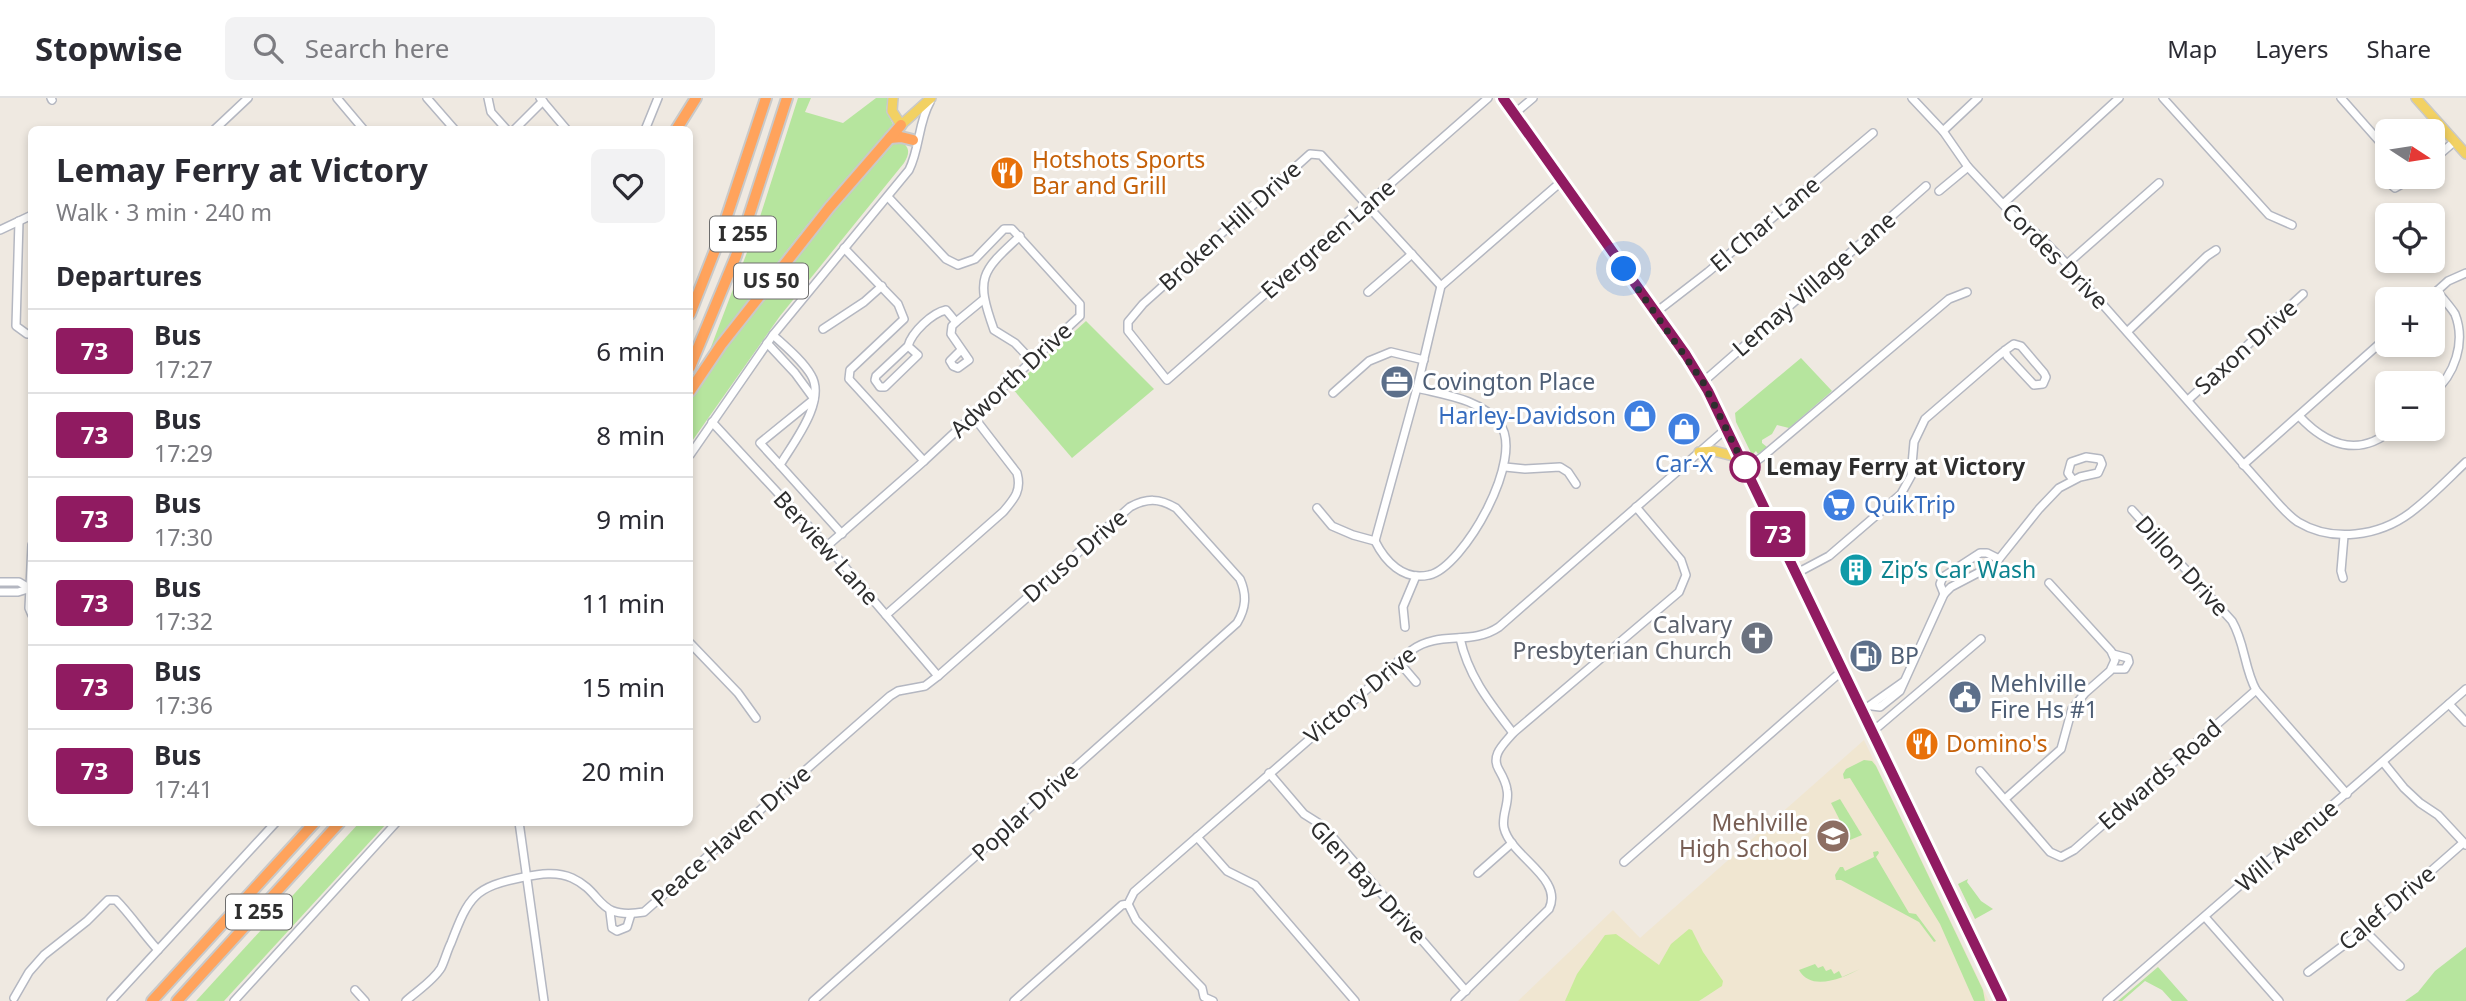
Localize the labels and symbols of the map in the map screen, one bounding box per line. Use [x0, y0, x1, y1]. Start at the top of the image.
north arrow [2375, 119, 2445, 189]
place label: Hotshots Sports Bar and Grill [1032, 143, 1205, 201]
street label: Broken Hill Drive [1151, 153, 1307, 298]
restaurant icon: Hotshots Sports Bar and Grill [988, 154, 1026, 192]
street label: El Char Lane [1703, 168, 1826, 279]
street label: Evergreen Lane [1253, 171, 1401, 305]
street label: Cordes Drive [1995, 195, 2116, 316]
street label: Lemay Village Lane [1725, 203, 1902, 363]
road number: I 255 [710, 216, 776, 252]
your location [1606, 251, 1641, 286]
road number: US 50 [734, 264, 808, 298]
street label: Saxon Drive [2187, 291, 2304, 401]
street label: Adworth Drive [942, 314, 1078, 444]
office icon: Covington Place [1378, 363, 1416, 401]
place label: Covington Place [1422, 365, 1595, 397]
shop icon: Harley-Davidson [1621, 397, 1659, 435]
place label: Harley-Davidson [1438, 399, 1616, 431]
shop icon: Car-X [1665, 410, 1703, 448]
place label: Car-X [1655, 447, 1713, 479]
place label: Lemay Ferry at Victory [1766, 450, 2026, 482]
marker: Lemay Ferry at Victory [1730, 452, 1760, 482]
street label: Berview Lane [767, 483, 887, 611]
supermarket icon: QuikTrip [1820, 486, 1858, 524]
place label: QuikTrip [1864, 488, 1956, 520]
street label: Druso Drive [1015, 501, 1133, 609]
street label: Dillon Drive [2129, 508, 2237, 623]
line badge: 73 [1746, 511, 1810, 557]
building icon: Zip’s Car Wash [1837, 551, 1875, 589]
place label: Zip’s Car Wash [1881, 553, 2036, 585]
place label: Calvary Presbyterian Church [1513, 608, 1732, 666]
church icon: Calvary Presbyterian Church [1738, 619, 1776, 657]
fuel station icon: BP [1847, 637, 1885, 675]
street label: Victory Drive [1297, 638, 1422, 751]
place label: BP [1890, 639, 1919, 671]
place label: Mehlville Fire Hs #1 [1990, 667, 2098, 725]
public building icon: Mehlville Fire Hs #1 [1946, 678, 1984, 716]
street label: Edwards Road [2091, 712, 2228, 837]
restaurant icon: Domino's [1903, 725, 1941, 763]
place label: Domino's [1946, 727, 2048, 759]
street label: Poplar Drive [964, 755, 1085, 868]
street label: Peace Haven Drive [644, 757, 817, 913]
street label: Will Avenue [2228, 792, 2344, 899]
place label: Mehlville High School [1679, 806, 1808, 864]
street label: Glen Bay Drive [1303, 813, 1434, 950]
school or university icon: Mehlville High School [1814, 817, 1852, 855]
street label: Calef Drive [2331, 857, 2442, 957]
road number: I 255 [226, 894, 292, 930]

